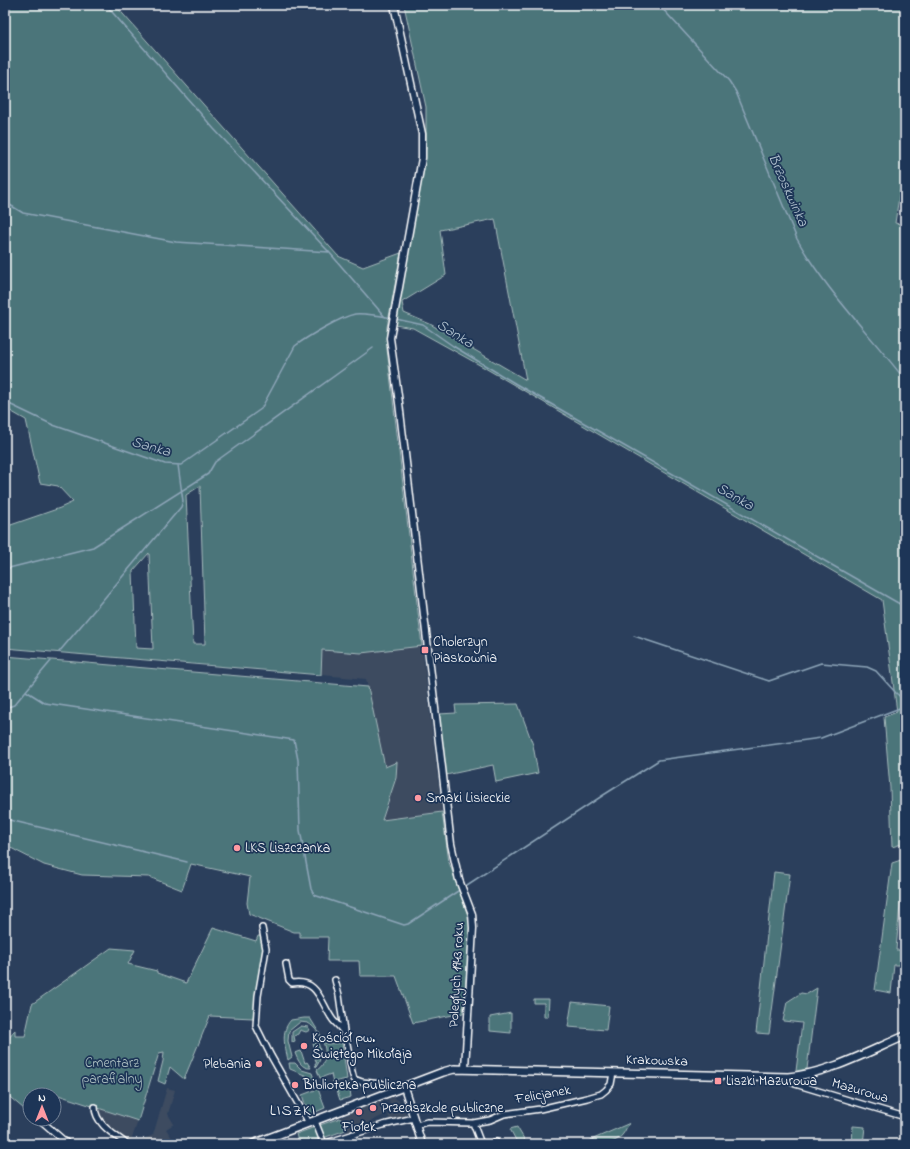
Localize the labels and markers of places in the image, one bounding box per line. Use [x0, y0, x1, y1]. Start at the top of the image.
place label: Cholerzyn Piaskownia [433, 632, 497, 669]
marker: Cholerzyn Piaskownia [420, 645, 430, 655]
place label: Smaki Lisieckie [426, 788, 511, 809]
marker: Smaki Lisieckie [413, 793, 423, 803]
place label: LKS Liszczanka [245, 838, 330, 859]
marker: LKS Liszczanka [232, 843, 242, 853]
place label: Kościół pw. Świętego Mikołaja [312, 1028, 412, 1066]
marker: Kościół pw. Świętego Mikołaja [299, 1041, 309, 1051]
place label: Plebania [203, 1054, 251, 1075]
marker: Plebania [254, 1059, 264, 1069]
place label: Liszki Mazurowa [726, 1071, 817, 1092]
place label: Biblioteka publiczna [302, 1075, 416, 1096]
marker: Liszki Mazurowa [713, 1076, 723, 1086]
marker: Biblioteka publiczna [290, 1080, 300, 1090]
place label: Przedszkole publiczne [381, 1098, 504, 1119]
marker: Przedszkole publiczne [368, 1103, 378, 1113]
marker: Fiołek [354, 1107, 364, 1117]
place label: Fiołek [341, 1117, 377, 1138]

